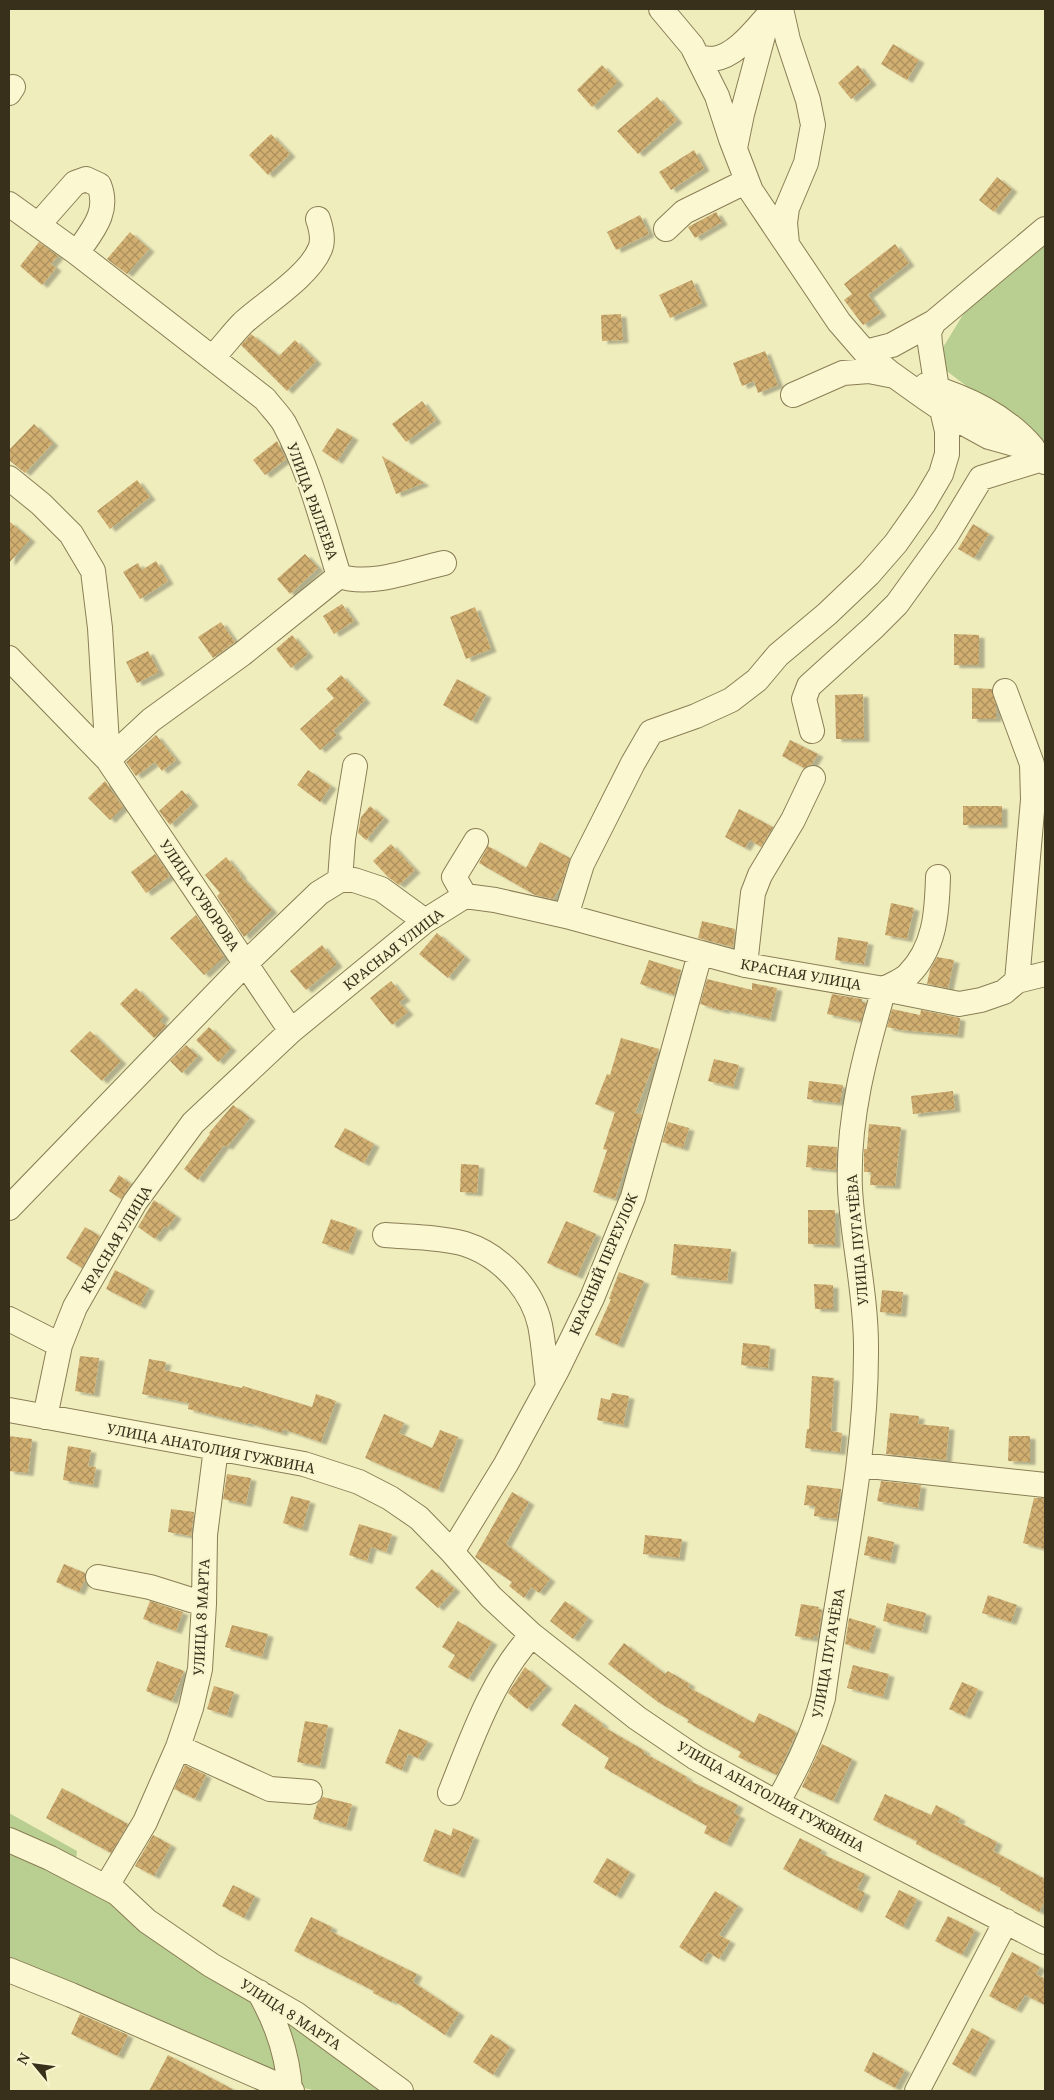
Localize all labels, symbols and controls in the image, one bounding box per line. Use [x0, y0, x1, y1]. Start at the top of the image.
street label: УЛИЦА РЫЛЕЕВА [283, 440, 343, 562]
street label: УЛИЦА СУВОРОВА [156, 836, 244, 954]
street label: КРАСНАЯ УЛИЦА [339, 904, 447, 994]
street label: КРАСНАЯ УЛИЦА [739, 954, 863, 994]
street label: УЛИЦА ПУГАЧЁВА [842, 1174, 872, 1306]
street label: КРАСНАЯ УЛИЦА [76, 1182, 156, 1296]
street label: КРАСНЫЙ ПЕРЕУЛОК [564, 1190, 642, 1338]
street label: УЛИЦА АНАТОЛИЯ ГУЖВИНА [105, 1418, 317, 1478]
street label: УЛИЦА 8 МАРТА [188, 1558, 214, 1676]
street label: УЛИЦА ПУГАЧЁВА [807, 1586, 849, 1719]
street label: УЛИЦА АНАТОЛИЯ ГУЖВИНА [674, 1736, 868, 1856]
street label: УЛИЦА 8 МАРТА [237, 1974, 345, 2054]
north arrow [10, 2040, 60, 2090]
text: N [12, 2049, 34, 2068]

